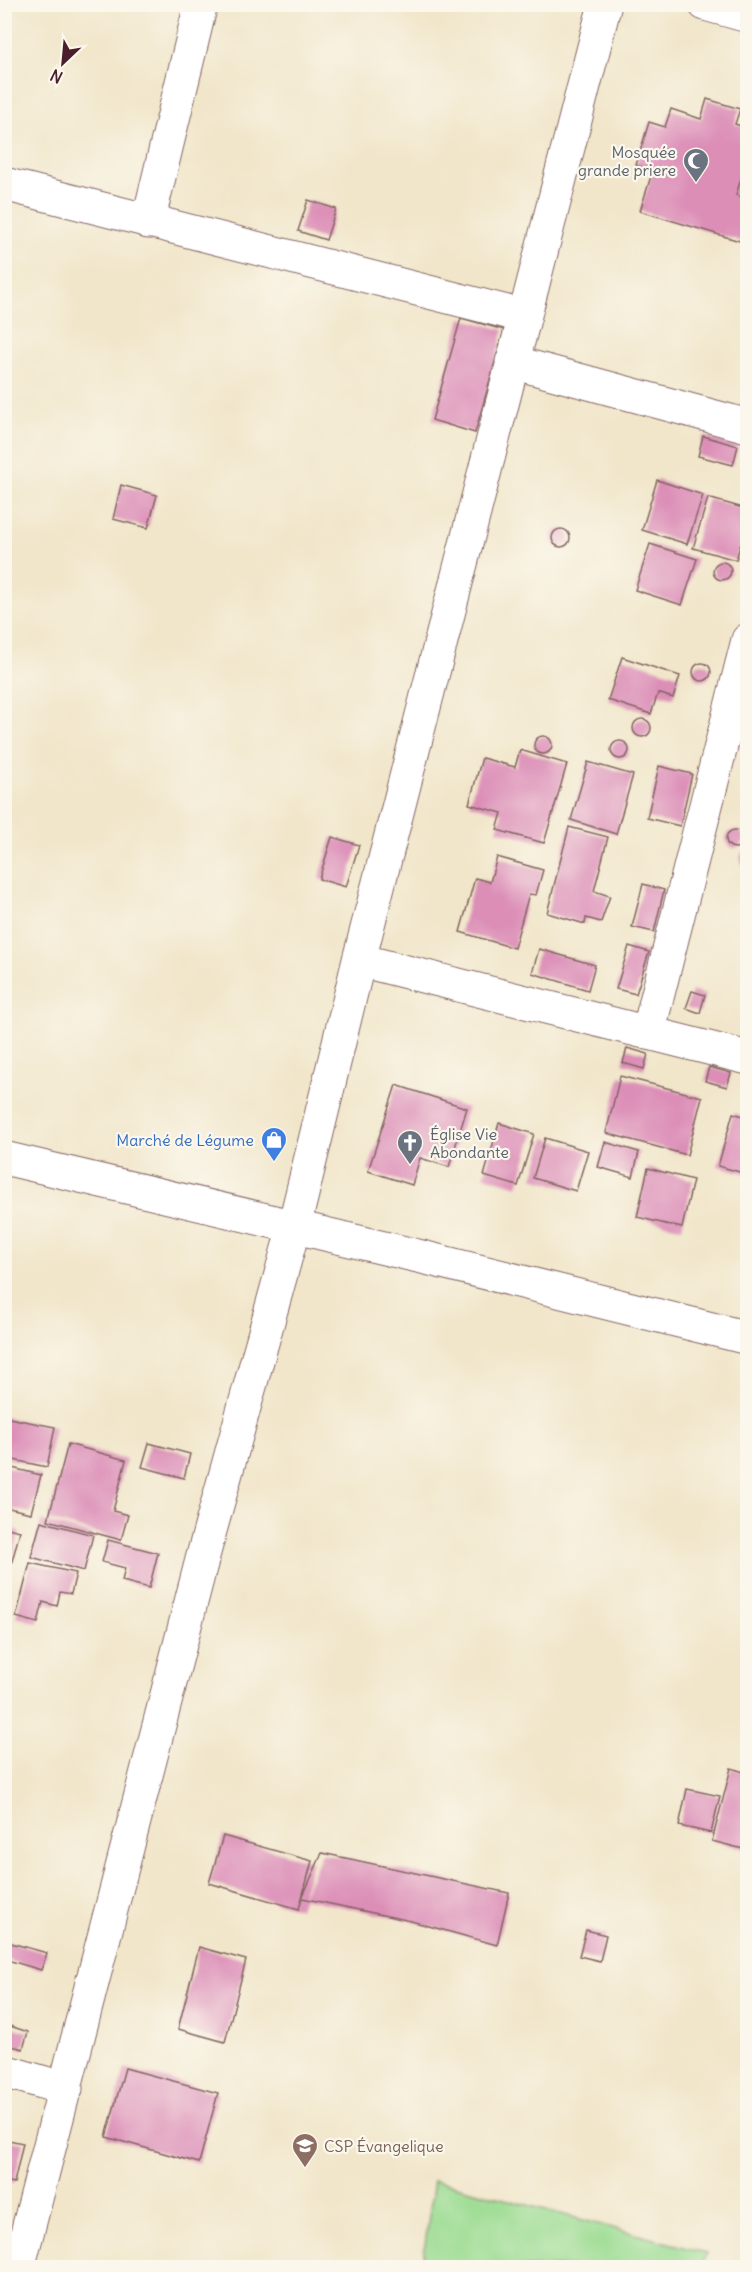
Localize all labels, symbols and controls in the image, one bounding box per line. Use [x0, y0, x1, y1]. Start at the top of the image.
north arrow [33, 33, 93, 93]
text: N [47, 65, 66, 88]
place label: Mosquée grande priere [578, 142, 676, 180]
mosque icon: Mosquée grande priere [681, 146, 711, 184]
place label: Église Vie Abondante [430, 1124, 509, 1162]
shop icon: Marché de Légume [259, 1125, 289, 1163]
church icon: Église Vie Abondante [395, 1128, 425, 1166]
place label: Marché de Légume [116, 1130, 254, 1150]
school or university icon: CSP Évangelique [290, 2131, 320, 2169]
place label: CSP Évangelique [324, 2136, 444, 2156]

